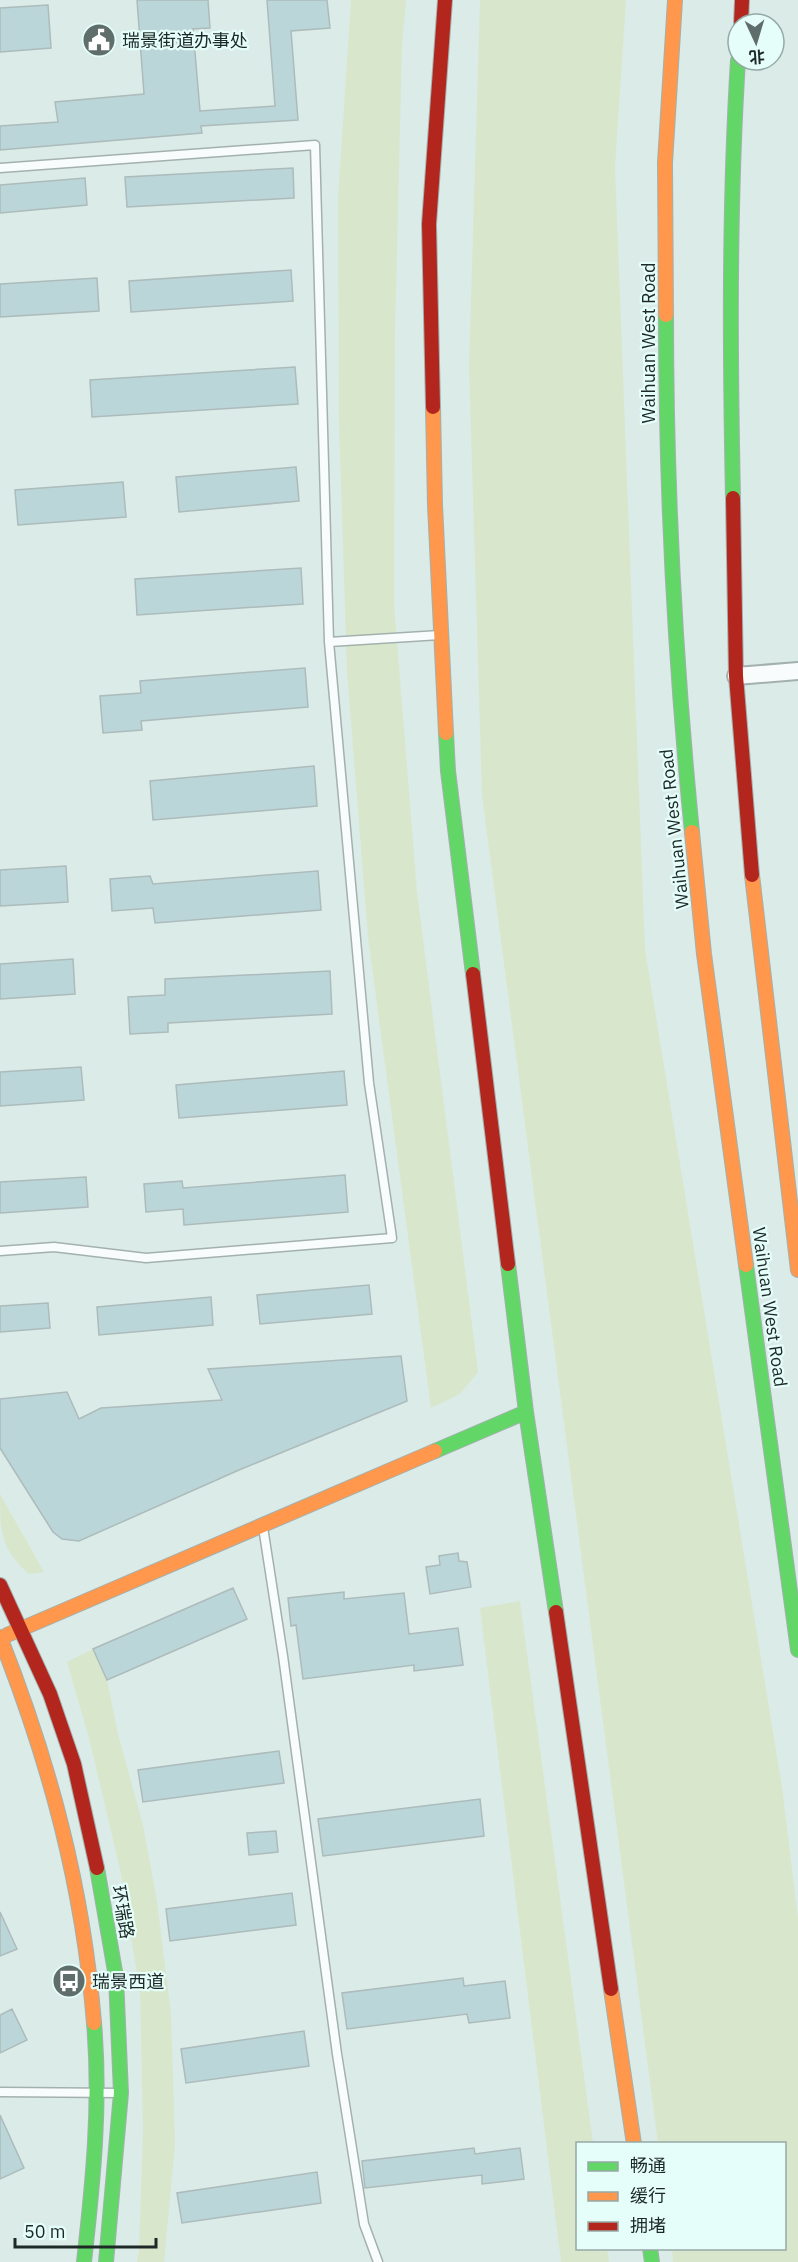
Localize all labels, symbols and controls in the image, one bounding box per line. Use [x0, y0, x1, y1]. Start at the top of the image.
north arrow [726, 12, 786, 72]
public building icon: 瑞景街道办事处 [81, 22, 117, 58]
place label: 瑞景街道办事处 [122, 29, 248, 52]
text: 北 [748, 46, 766, 67]
street label: Waihuan West Road [637, 263, 660, 423]
street label: Waihuan West Road [654, 748, 694, 910]
street label: Waihuan West Road [747, 1226, 793, 1388]
street label: 环瑞路 [107, 1883, 139, 1941]
bus stop icon: 瑞景西道 [51, 1963, 87, 1999]
place label: 瑞景西道 [92, 1970, 164, 1993]
legend [576, 2142, 786, 2250]
text: 畅通 [630, 2154, 666, 2177]
text: 缓行 [630, 2184, 666, 2207]
scale bar [15, 2211, 156, 2249]
text: 拥堵 [630, 2214, 666, 2237]
text: 50 m [24, 2220, 66, 2243]

